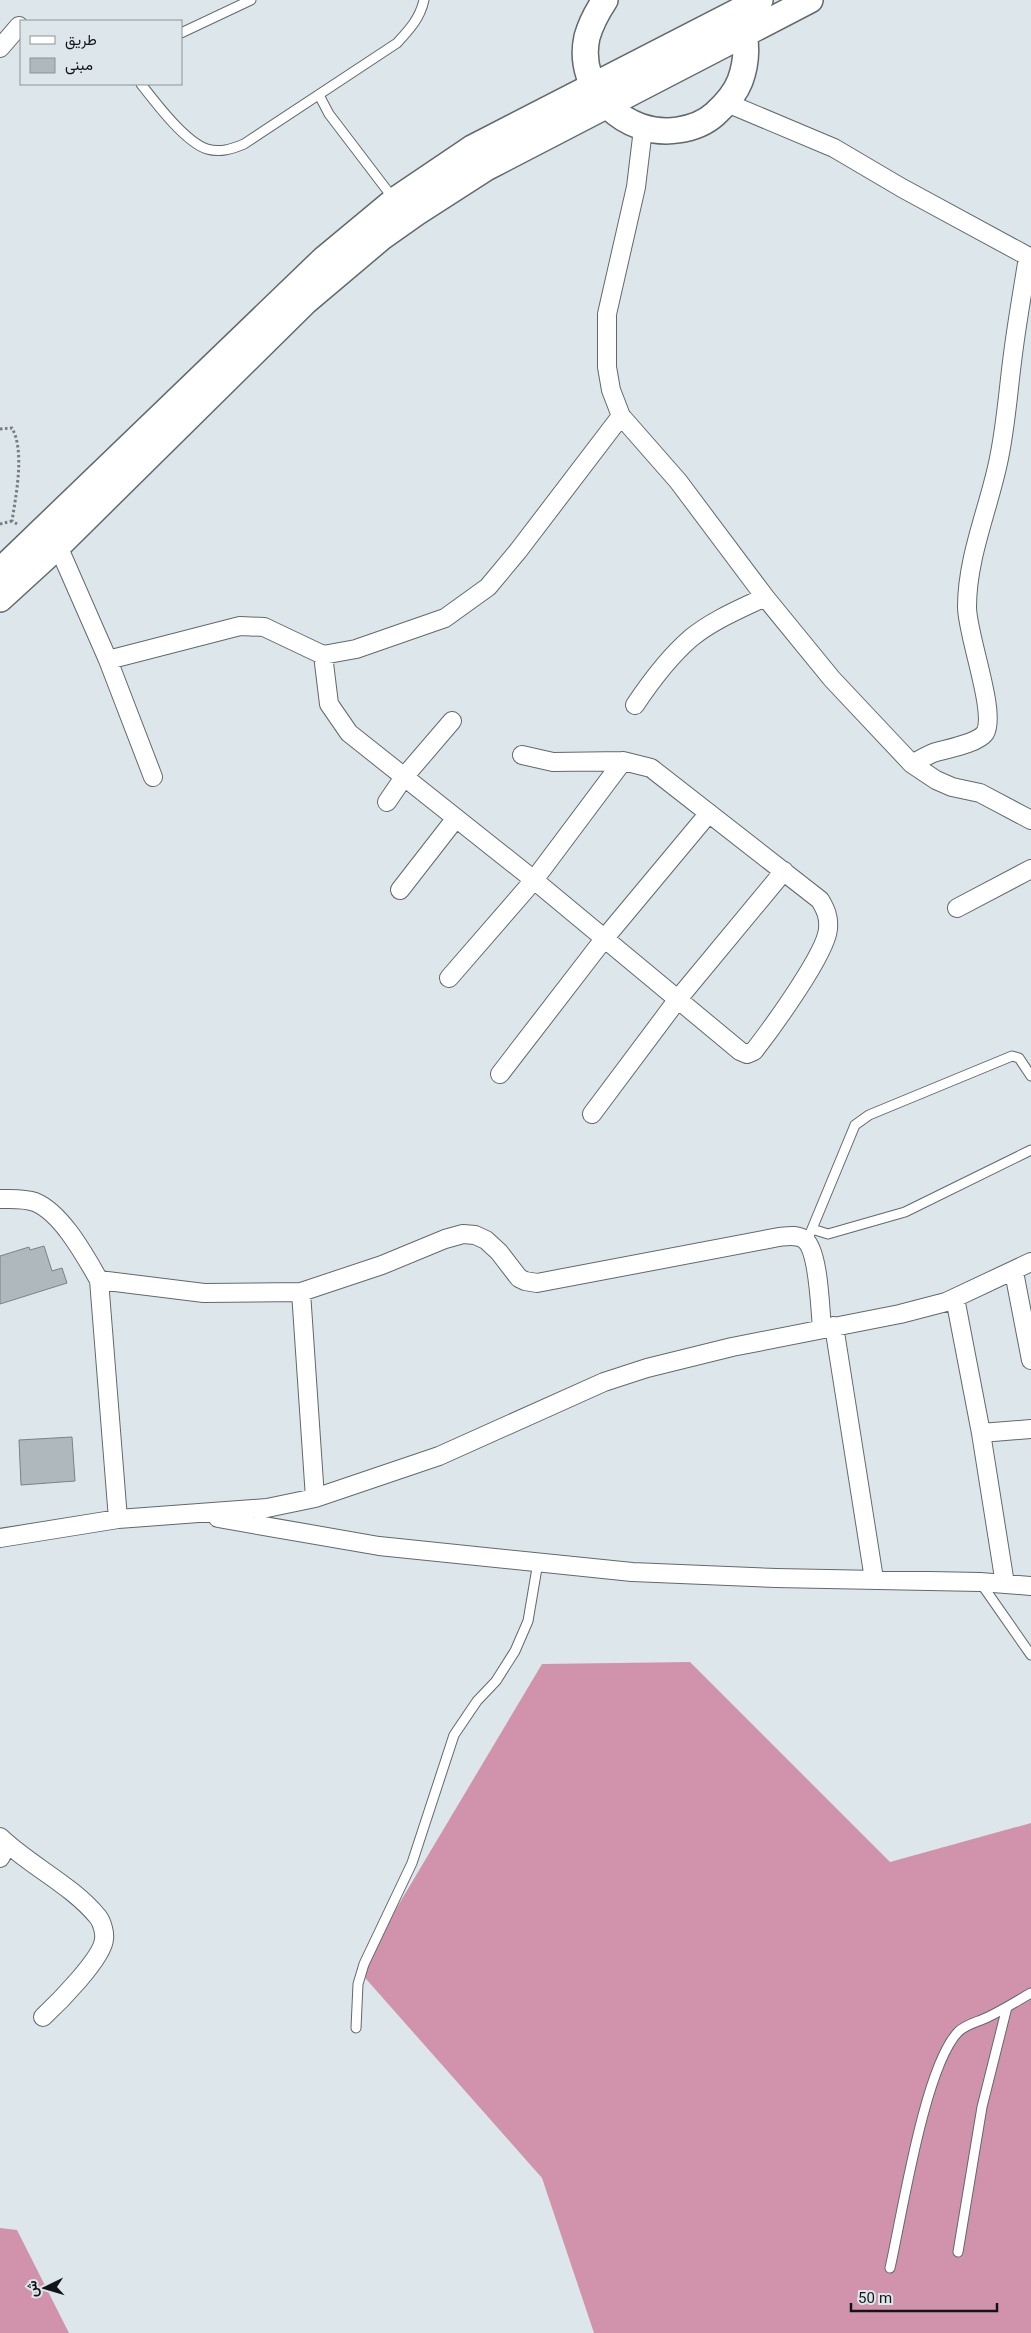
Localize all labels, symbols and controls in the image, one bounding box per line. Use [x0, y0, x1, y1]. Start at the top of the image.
legend [20, 20, 182, 85]
text: طريق [65, 30, 97, 53]
text: مبنى [65, 55, 93, 78]
north arrow [20, 2263, 70, 2313]
text: ش [22, 2279, 46, 2298]
scale bar [851, 2280, 997, 2312]
text: 50 m [858, 2288, 892, 2311]

